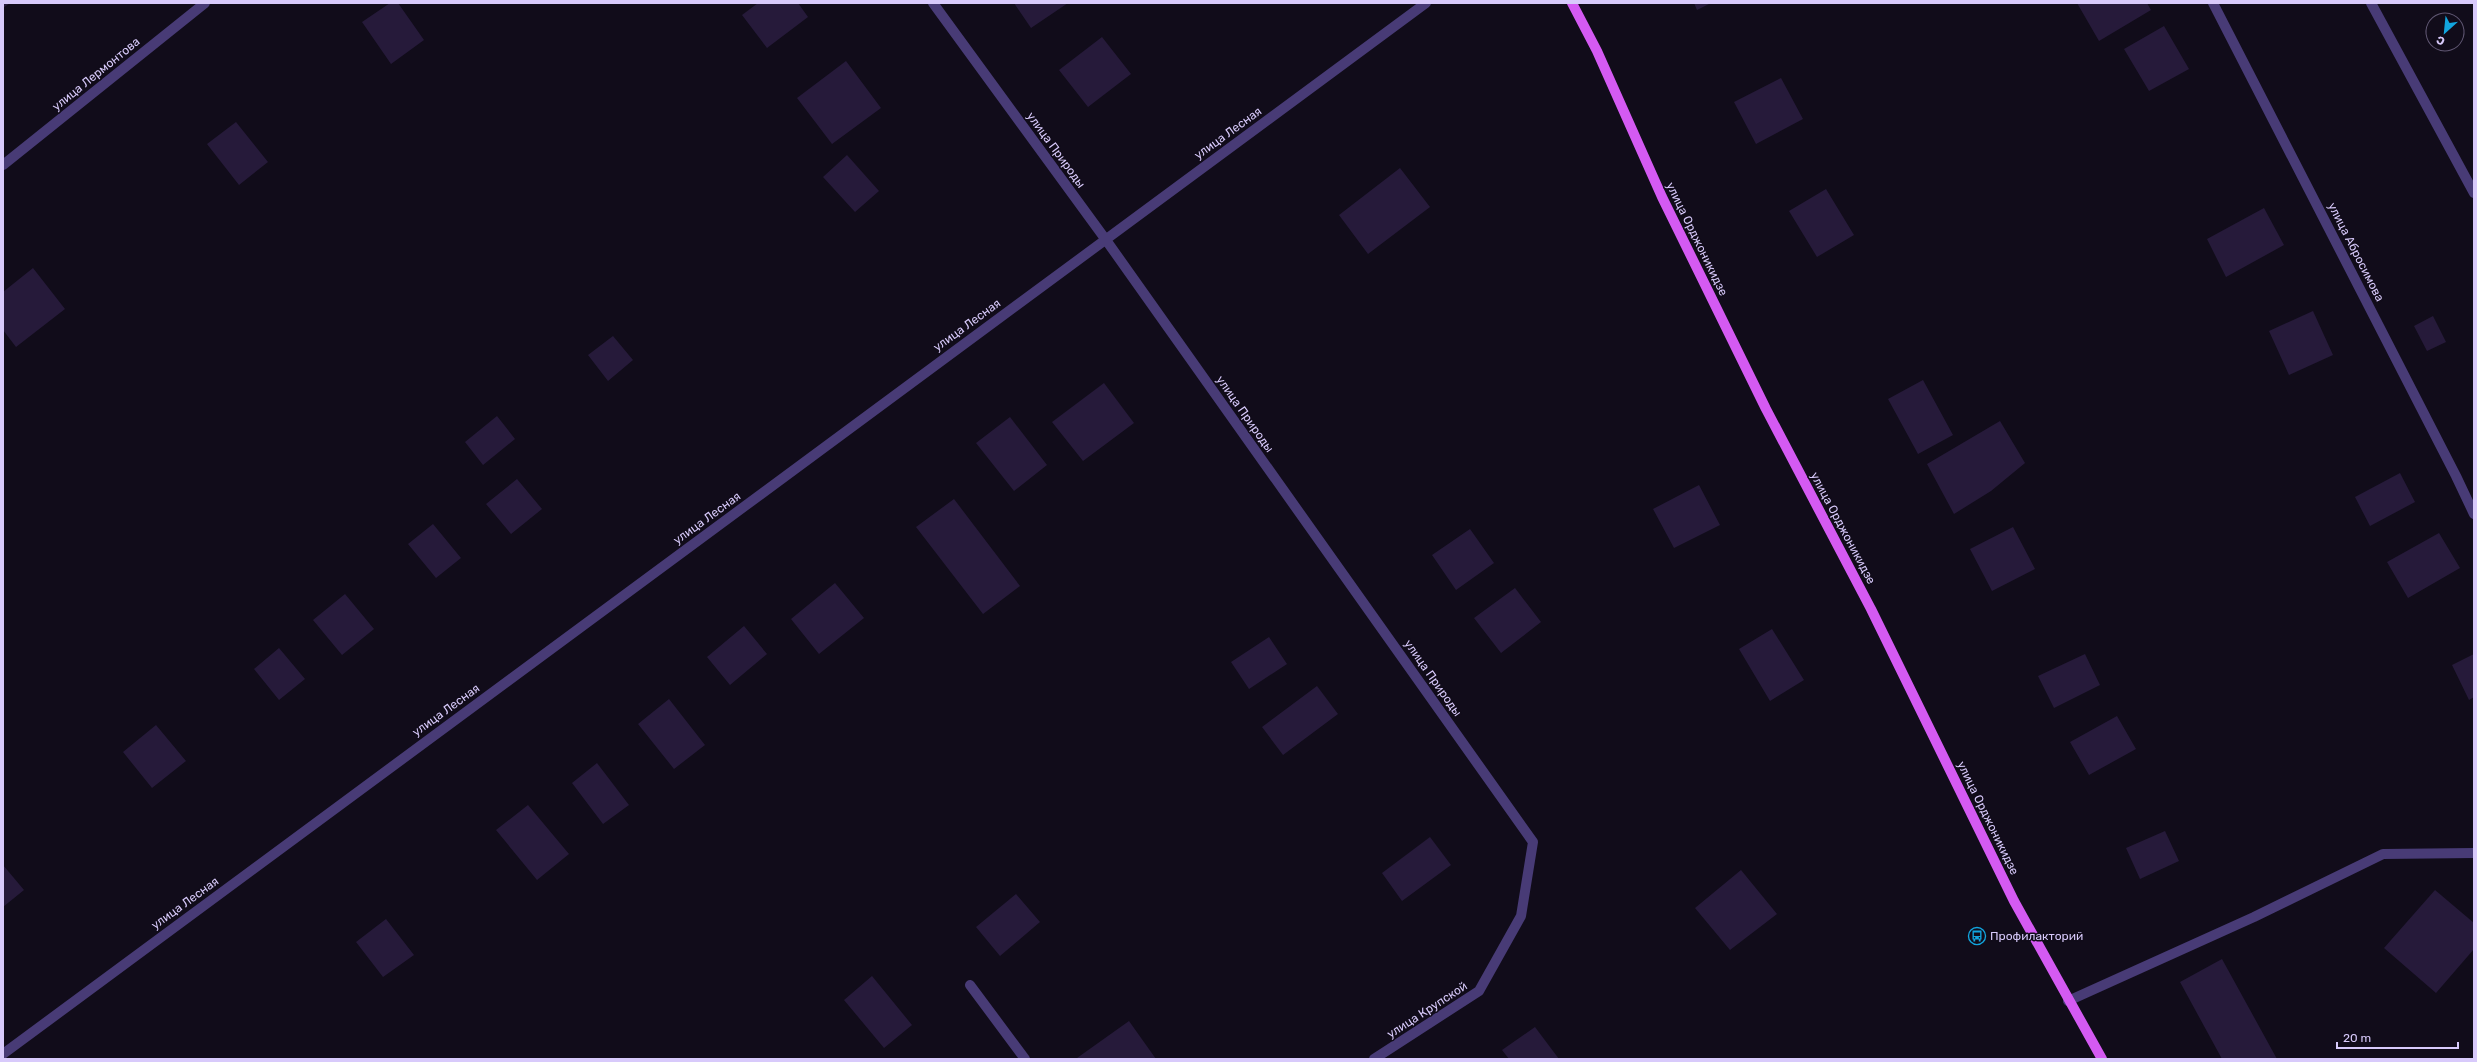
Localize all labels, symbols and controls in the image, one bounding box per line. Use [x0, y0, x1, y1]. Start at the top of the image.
north arrow [2425, 12, 2465, 52]
text: С [2434, 33, 2447, 48]
street label: улица Лермонтова [49, 34, 143, 114]
street label: улица Лесная [1192, 104, 1264, 162]
street label: улица Природы [1024, 109, 1088, 191]
street label: улица Орджоникидзе [1663, 180, 1731, 298]
street label: улица Абросимова [2325, 200, 2387, 304]
street label: улица Лесная [931, 296, 1003, 354]
street label: улица Природы [1213, 373, 1277, 455]
street label: улица Орджоникидзе [1808, 470, 1879, 587]
street label: улица Лесная [671, 489, 743, 547]
street label: улица Природы [1401, 637, 1465, 719]
street label: улица Лесная [410, 681, 482, 739]
street label: улица Орджоникидзе [1954, 759, 2022, 877]
street label: улица Лесная [149, 874, 221, 932]
bus stop icon: Профилакторий [1967, 926, 1987, 946]
place label: Профилакторий [1990, 929, 2083, 943]
street label: улица Крупской [1384, 979, 1470, 1041]
scale bar [2337, 1024, 2458, 1050]
text: 20 m [2343, 1031, 2371, 1045]

